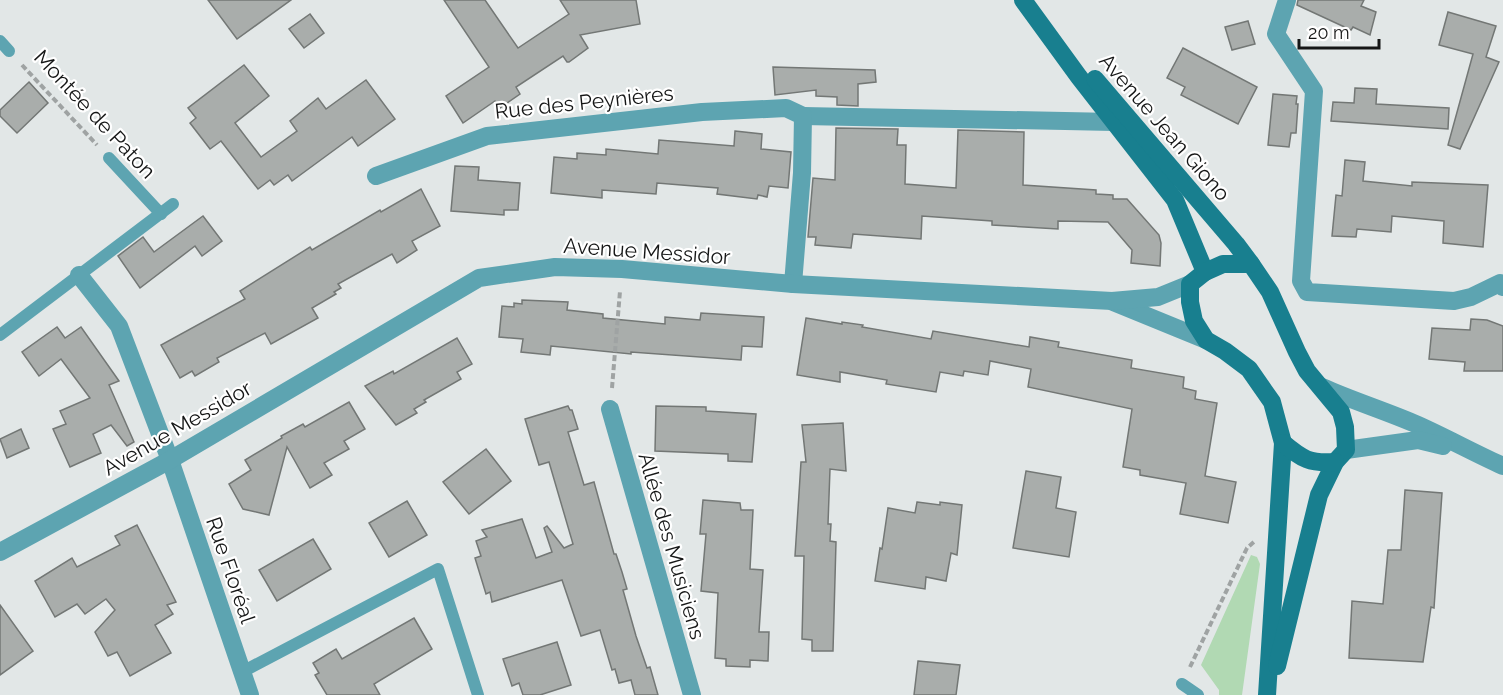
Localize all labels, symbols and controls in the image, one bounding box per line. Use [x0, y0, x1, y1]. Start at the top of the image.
scale bar [1299, 12, 1378, 50]
text: 20 m [1308, 22, 1350, 43]
street label: Montée de Paton [29, 45, 161, 183]
street label: Avenue Jean Giono [1094, 48, 1236, 206]
street label: Rue des Peynières [493, 80, 675, 124]
street label: Avenue Messidor [563, 233, 732, 269]
street label: Avenue Messidor [98, 375, 256, 481]
street label: Allée des Musiciens [633, 450, 711, 642]
street label: Rue Floréal [201, 514, 261, 627]

